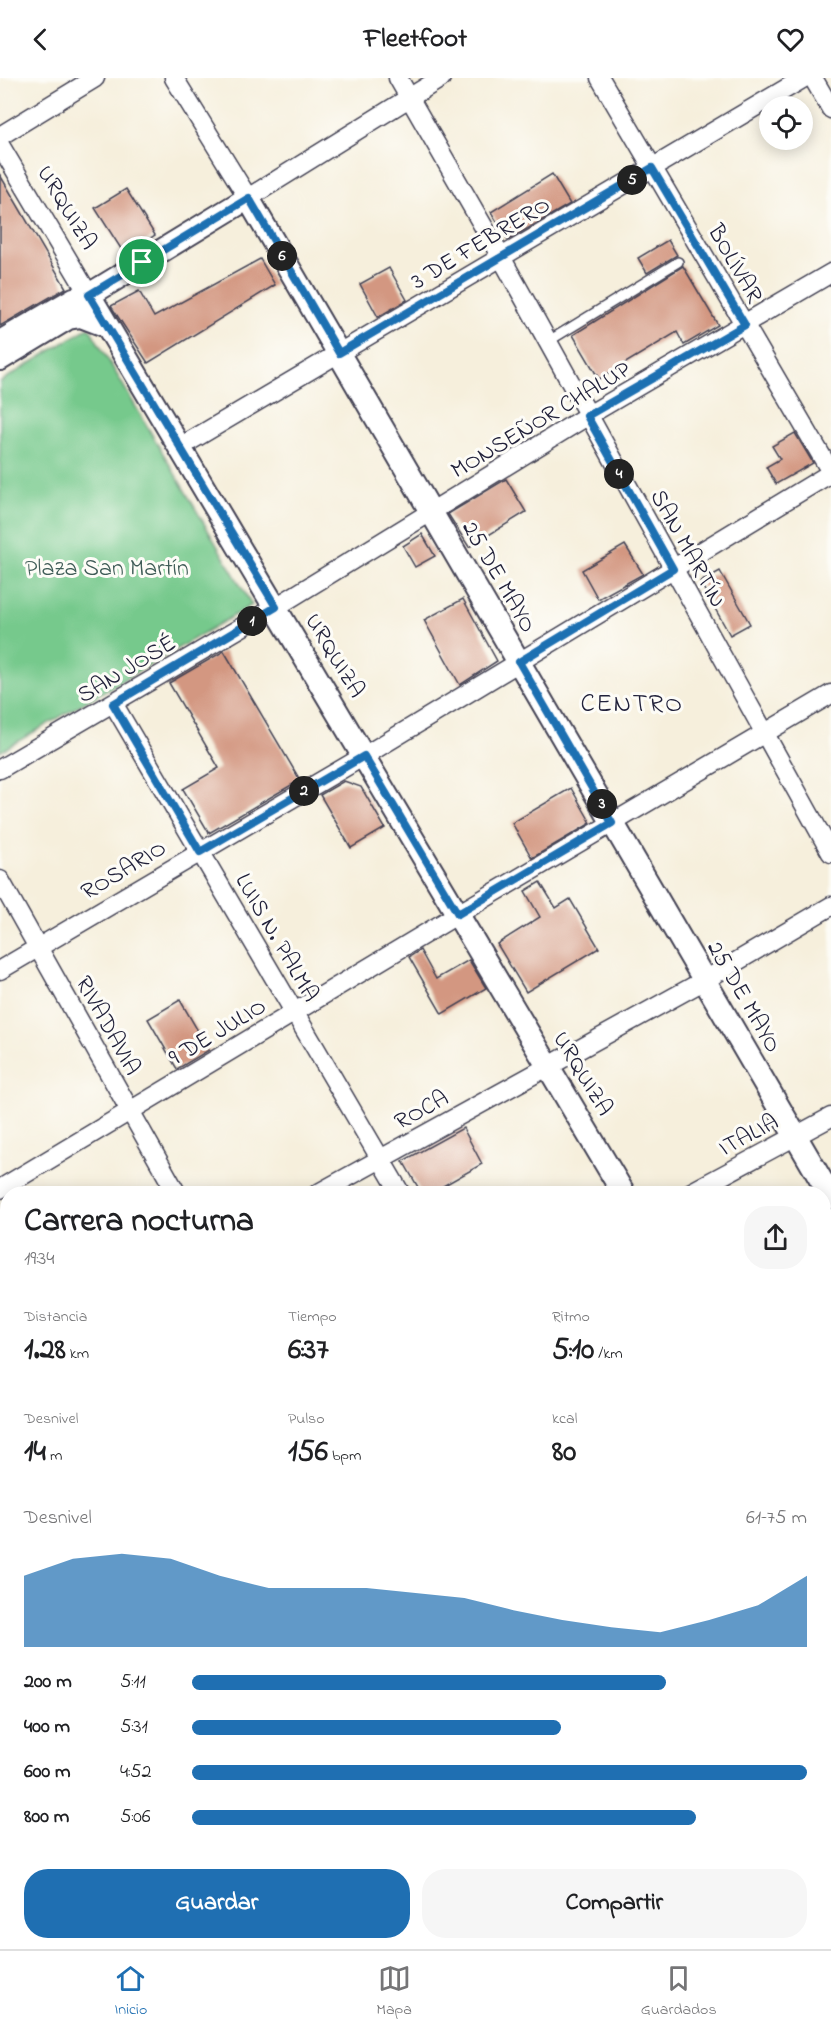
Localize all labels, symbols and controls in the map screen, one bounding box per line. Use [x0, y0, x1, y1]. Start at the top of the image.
text: Fleetfoot [364, 20, 467, 59]
icon: back [24, 23, 57, 56]
icon: heart [774, 23, 807, 56]
map controls [759, 96, 813, 150]
button: locate [759, 96, 813, 150]
street label: URQUIZA [27, 159, 105, 257]
pin: 5 [617, 165, 647, 195]
text: 5 [627, 168, 637, 192]
street label: 3 DE FEBRERO [405, 189, 558, 300]
street label: BOLÍVAR [697, 217, 771, 311]
pin [116, 236, 167, 287]
pin: 6 [267, 241, 297, 271]
text: 6 [278, 244, 286, 268]
icon: arrive [125, 245, 158, 278]
street label: MONSEÑOR CHALUP [445, 353, 638, 489]
pin: 4 [604, 459, 634, 489]
text: 4 [616, 462, 622, 486]
street label: SAN MARTÍN [640, 484, 734, 615]
street label: 25 DE MAYO [452, 515, 544, 640]
park label: Plaza San Martín [25, 552, 189, 587]
pin: 1 [237, 606, 267, 636]
street label: URQUIZA [295, 607, 373, 705]
text: 1 [249, 609, 255, 633]
street label: SAN JOSÉ [71, 627, 183, 713]
district label: CENTRO [580, 686, 684, 724]
pin: 2 [289, 776, 319, 806]
text: 2 [300, 779, 308, 803]
pin: 3 [587, 789, 617, 819]
text: 3 [599, 792, 605, 816]
street label: ROSARIO [75, 832, 174, 910]
street label: LUIS N. PALMA [225, 867, 327, 1009]
street label: 25 DE MAYO [697, 935, 789, 1060]
street label: RIVADAVIA [65, 970, 149, 1082]
street label: 9 DE JULIO [163, 990, 274, 1076]
street label: URQUIZA [543, 1025, 621, 1123]
street label: ROCA [389, 1082, 456, 1140]
street label: ITALIA [713, 1106, 785, 1167]
text: Carrera nocturna [24, 1198, 254, 1246]
button: share [744, 1206, 807, 1269]
text: 19:34 [24, 1245, 55, 1274]
text: Distancia [24, 1305, 87, 1329]
text: Tiempo [288, 1305, 337, 1329]
text: Ritmo [552, 1305, 590, 1329]
text: 1.28 [24, 1329, 66, 1373]
text: 6:37 [288, 1329, 329, 1373]
text: 5:10 [552, 1329, 594, 1373]
text: km [66, 1342, 89, 1366]
text: /km [594, 1342, 623, 1366]
text: Desnivel [24, 1407, 78, 1431]
text: Pulso [288, 1407, 325, 1431]
text: kcal [552, 1407, 577, 1431]
text: 14 [24, 1431, 46, 1475]
text: 156 [288, 1431, 328, 1475]
text: 80 [552, 1431, 576, 1475]
text: m [46, 1444, 62, 1468]
text: bpm [328, 1444, 361, 1468]
text: Desnivel [24, 1504, 92, 1533]
text: 61–75 m [746, 1504, 807, 1533]
text: 200 m [24, 1668, 72, 1697]
text: 5:11 [120, 1668, 146, 1697]
text: 400 m [24, 1713, 70, 1742]
text: 5:31 [120, 1713, 148, 1742]
text: 600 m [24, 1758, 71, 1787]
text: 4:52 [120, 1758, 151, 1787]
text: 800 m [24, 1803, 69, 1832]
text: 5:06 [120, 1803, 151, 1832]
button: Guardar [24, 1869, 410, 1938]
button: Compartir [422, 1869, 807, 1938]
tab: Inicio [114, 1962, 147, 2022]
tab: Mapa [376, 1962, 412, 2022]
tab: Guardados [641, 1962, 717, 2022]

